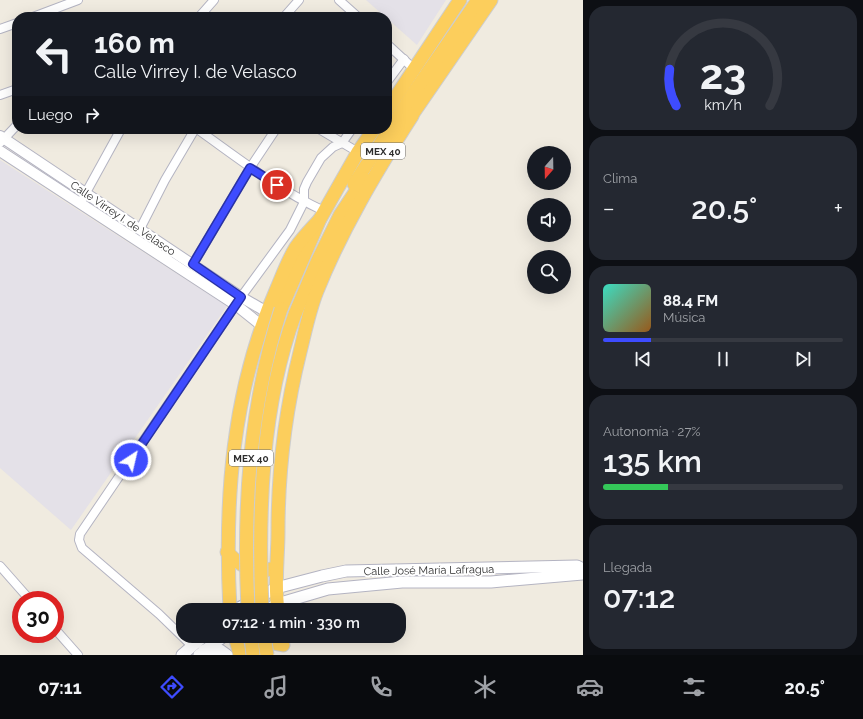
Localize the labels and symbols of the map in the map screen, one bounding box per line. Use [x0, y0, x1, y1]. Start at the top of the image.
road number: MEX 40 [361, 143, 405, 159]
north arrow [527, 146, 571, 190]
pin [260, 168, 294, 202]
street label: Calle Virrey I. de Velasco [68, 178, 178, 259]
position arrow [110, 439, 152, 481]
road number: MEX 40 [229, 450, 273, 466]
street label: Calle José María Lafragua [364, 563, 494, 578]
speed limit sign: 30 [12, 591, 64, 643]

